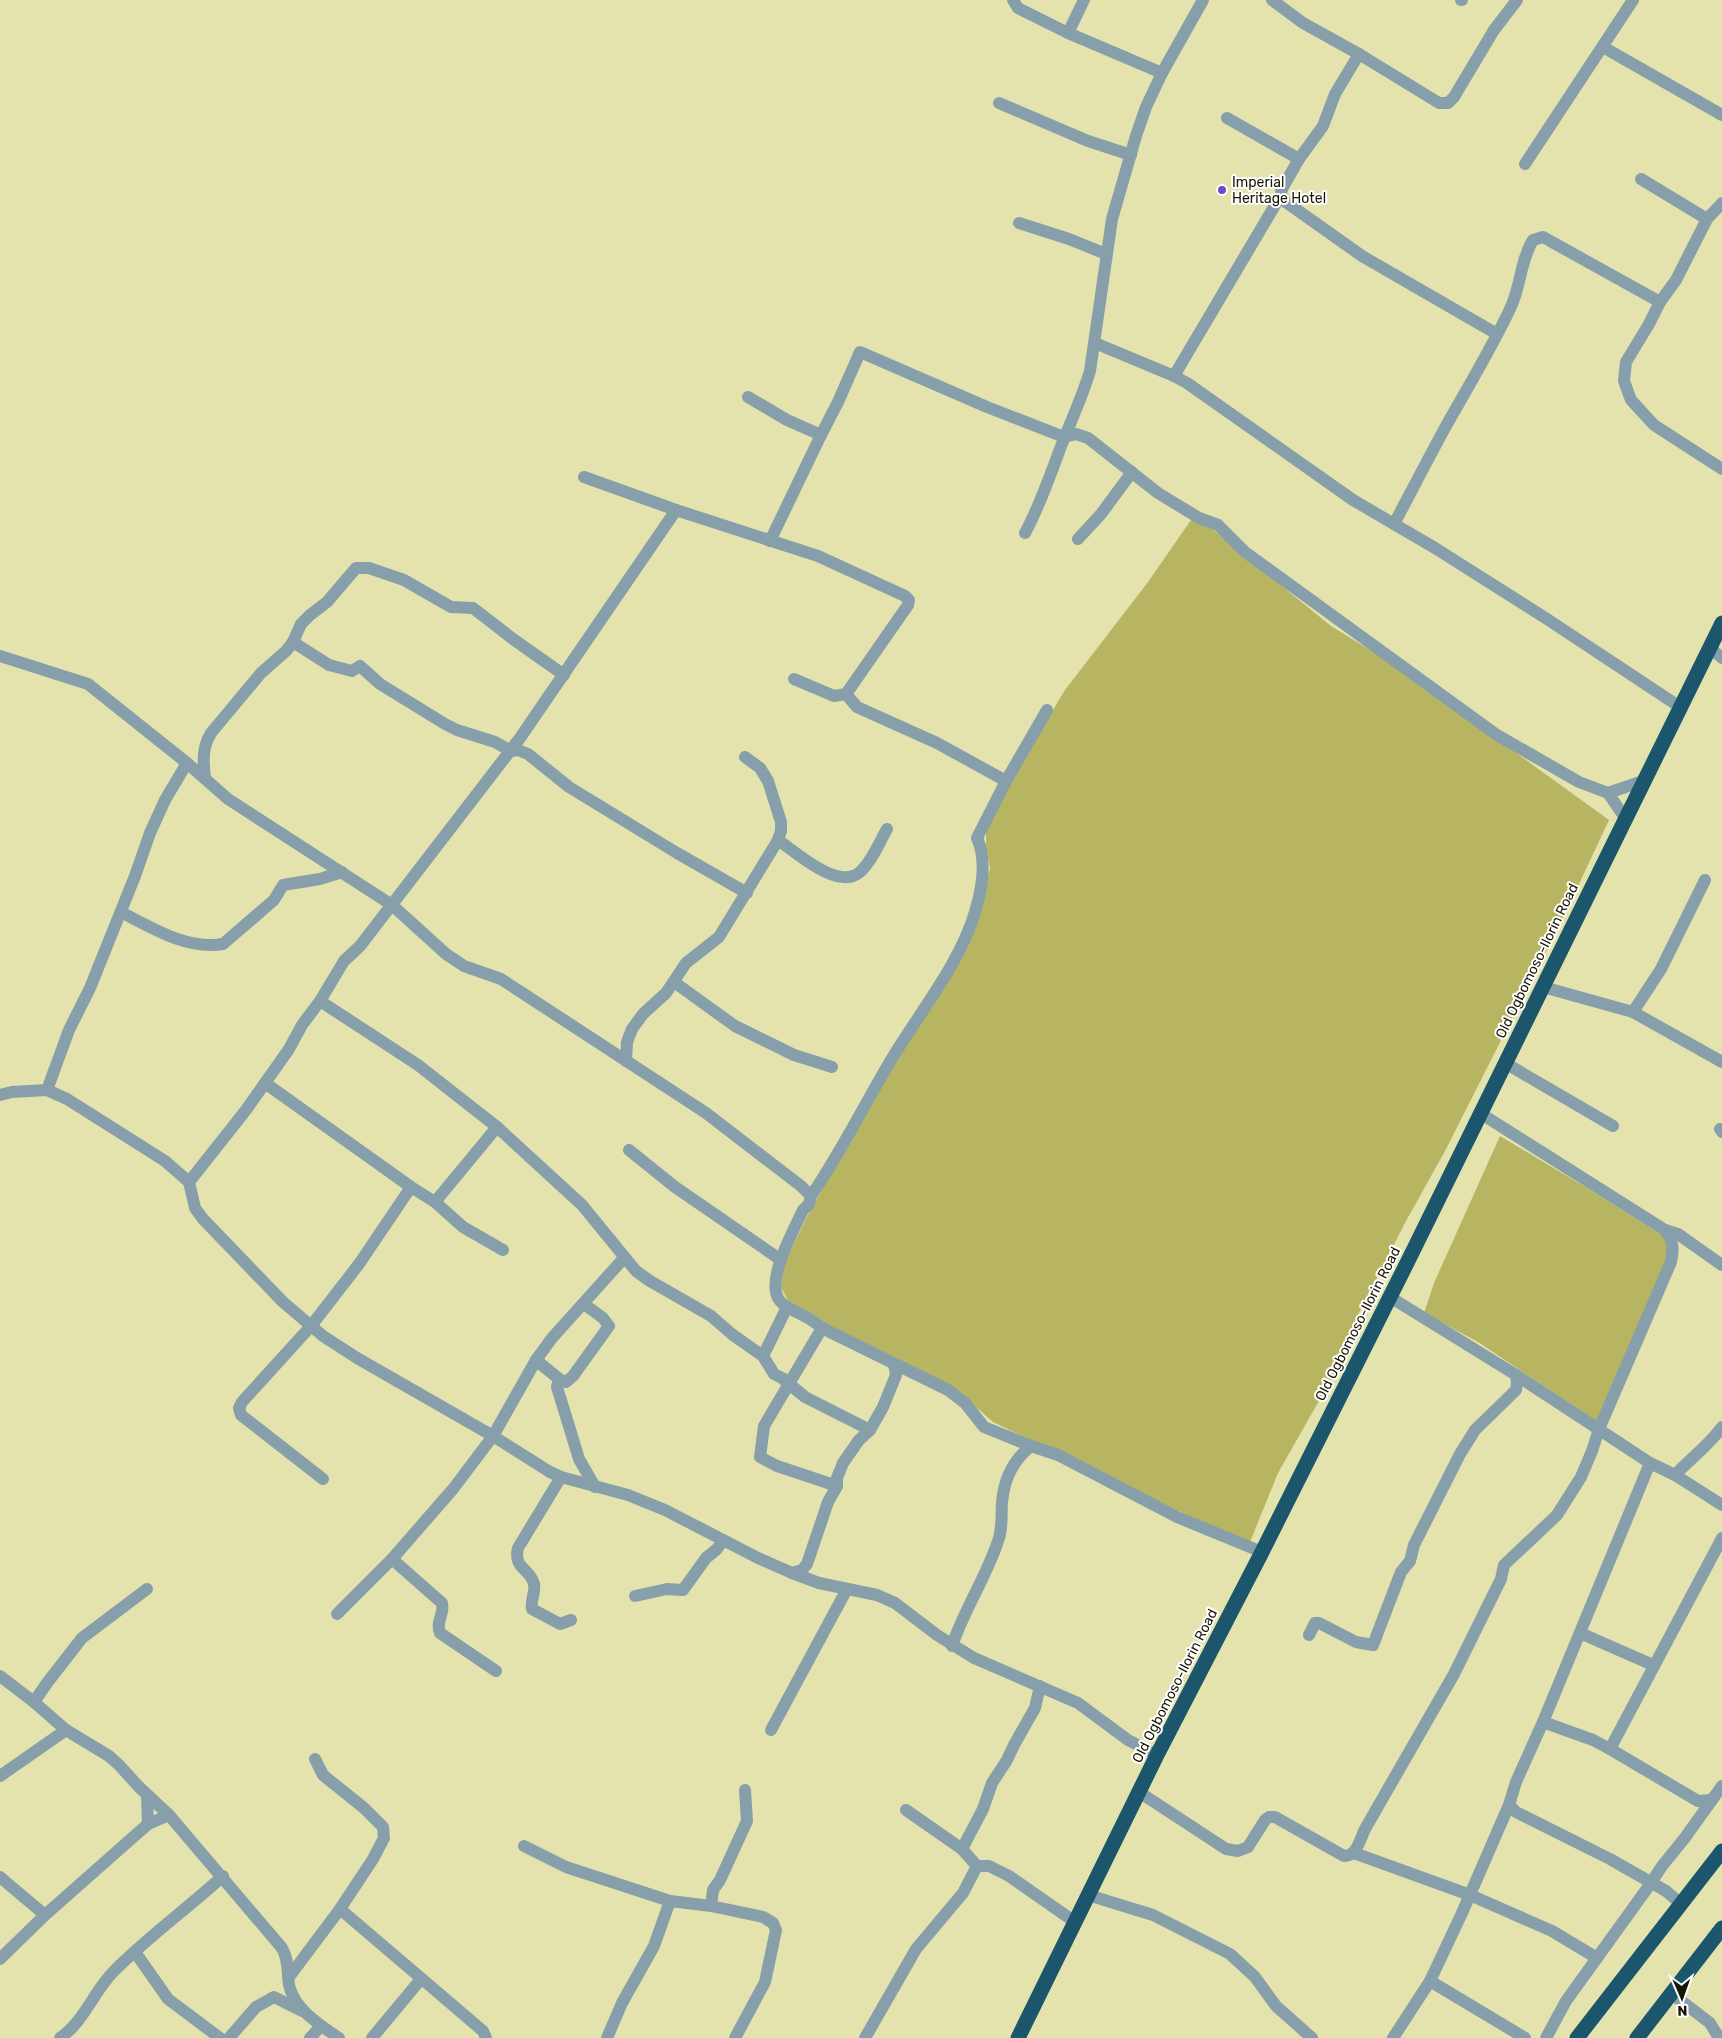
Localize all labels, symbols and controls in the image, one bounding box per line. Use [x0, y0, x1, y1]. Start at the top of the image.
place label: Imperial Heritage Hotel [1232, 174, 1326, 207]
marker: Imperial Heritage Hotel [1216, 184, 1228, 196]
street label: Old Ogbomoso-Ilorin Road [1492, 881, 1582, 1041]
street label: Old Ogbomoso-Ilorin Road [1312, 1244, 1404, 1404]
street label: Old Ogbomoso-Ilorin Road [1129, 1606, 1221, 1766]
north arrow [1657, 1973, 1707, 2023]
text: N [1677, 2002, 1688, 2019]

